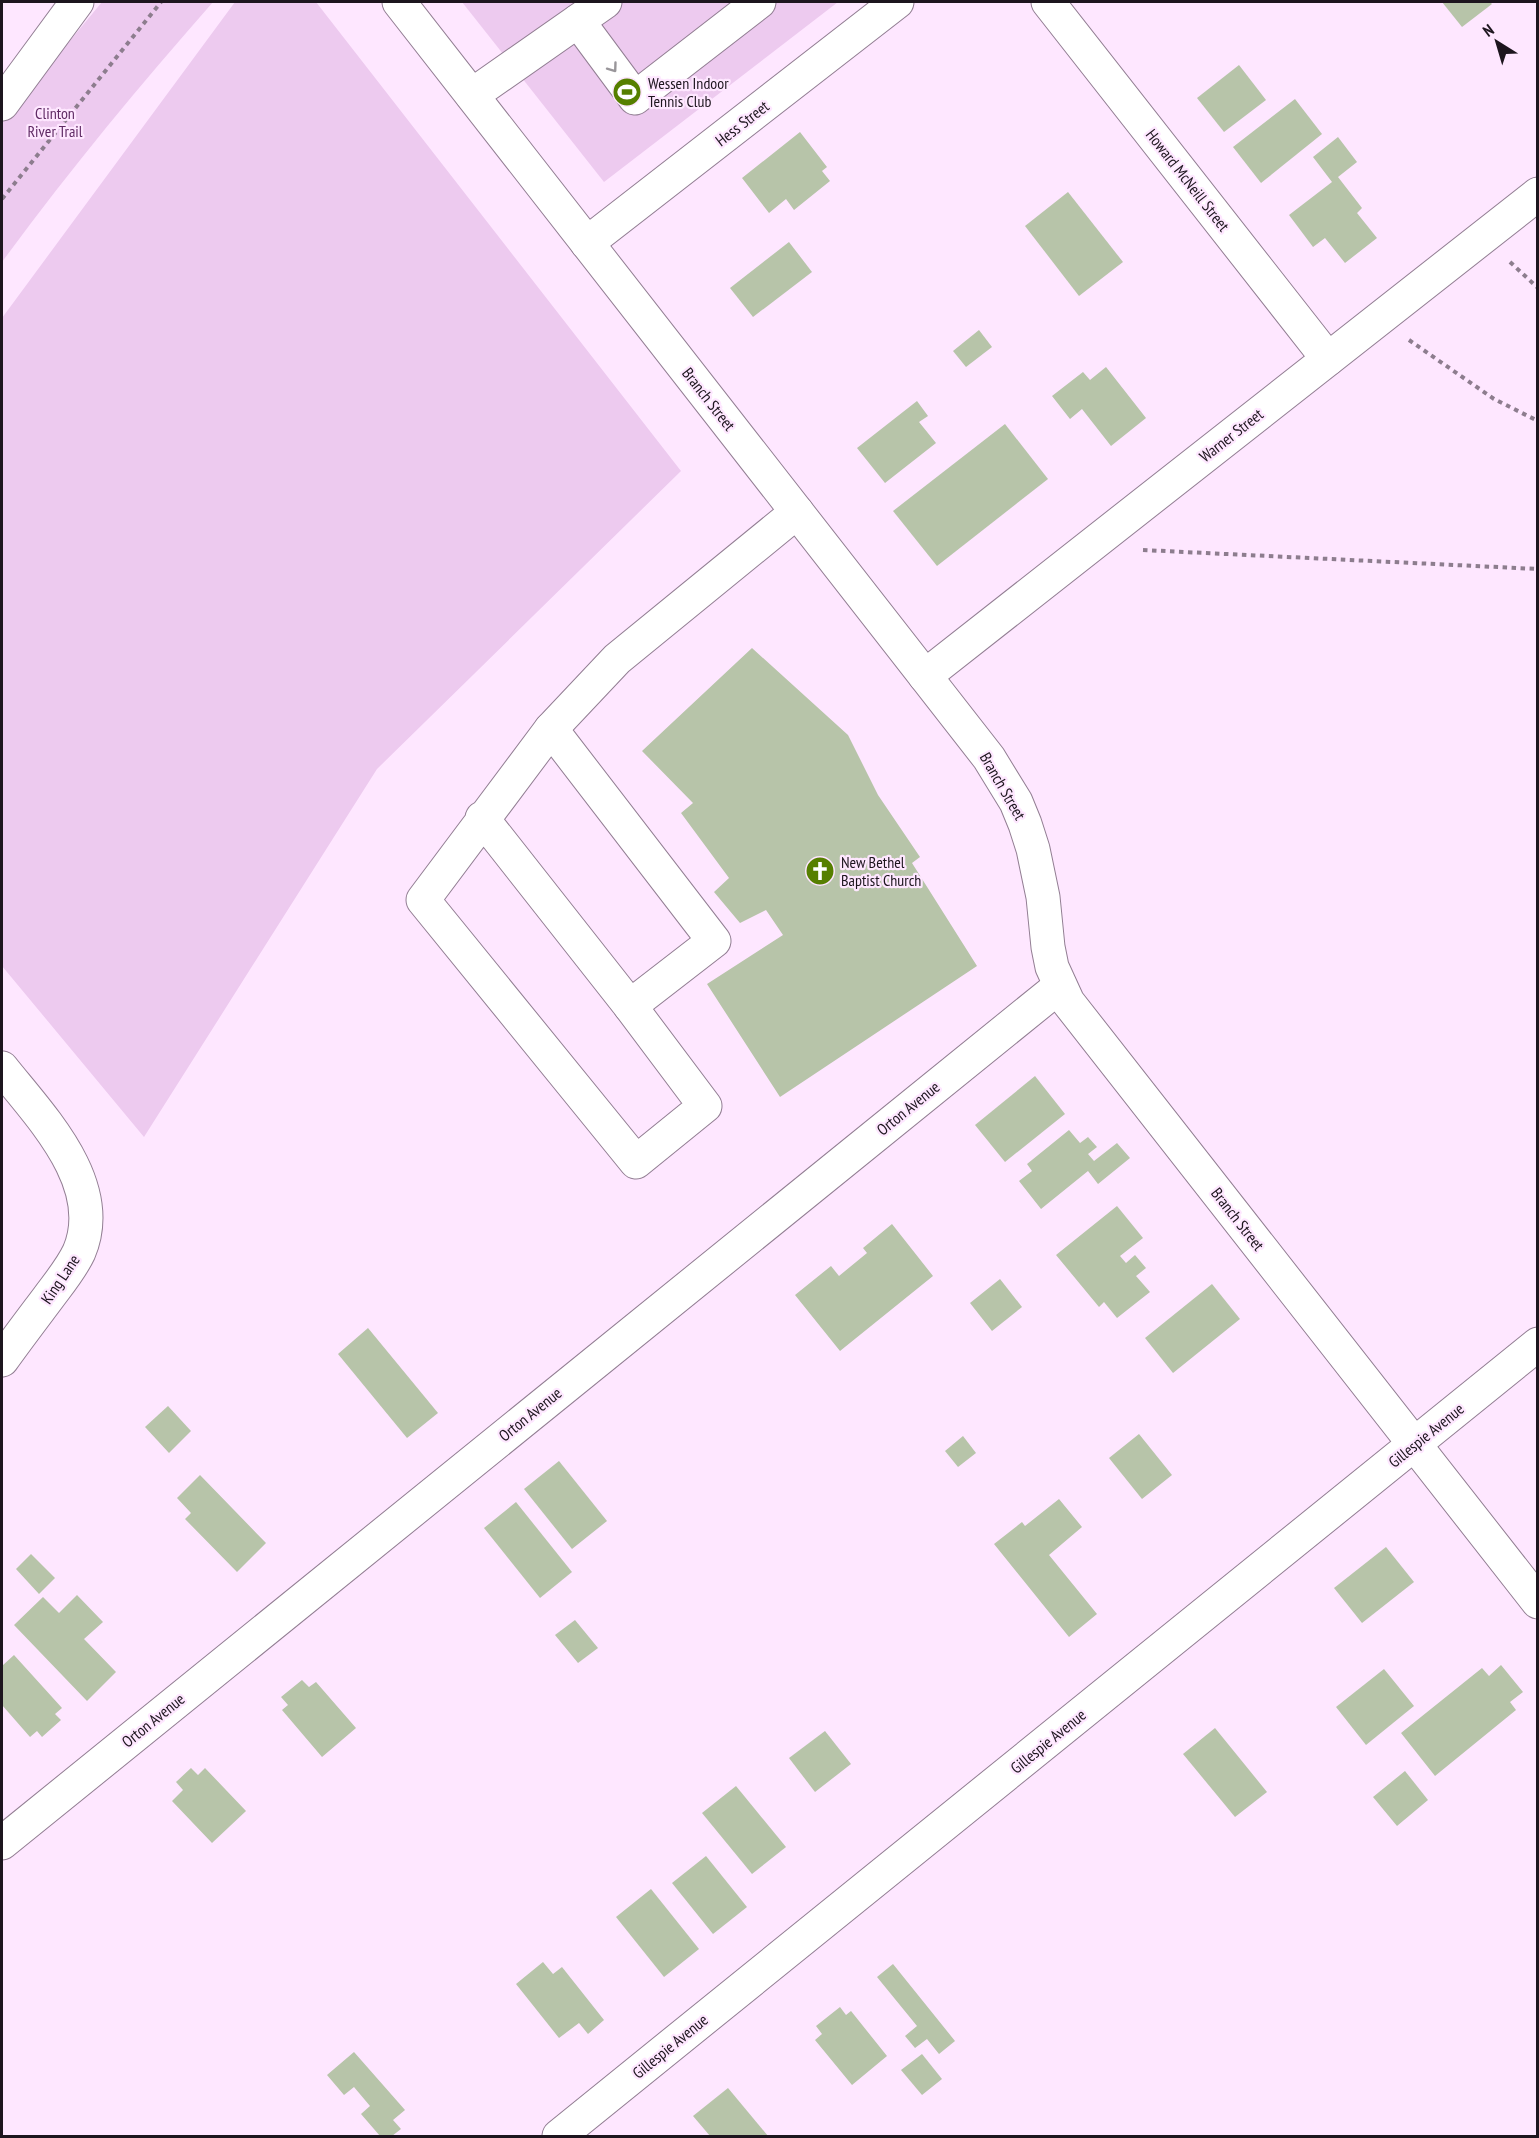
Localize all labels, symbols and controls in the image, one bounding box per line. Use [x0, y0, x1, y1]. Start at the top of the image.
north arrow [1467, 12, 1527, 72]
text: N [1479, 19, 1497, 41]
one-way arrow [606, 61, 617, 72]
place label: Wessen Indoor Tennis Club [648, 73, 729, 111]
sports icon: Wessen Indoor Tennis Club [611, 76, 643, 108]
street label: Hess Street [711, 96, 773, 150]
park label: Clinton River Trail [27, 103, 83, 141]
street label: Howard McNeill Street [1142, 125, 1235, 236]
street label: Branch Street [678, 363, 740, 435]
street label: Warner Street [1195, 404, 1267, 466]
street label: Branch Street [976, 749, 1031, 824]
place label: New Bethel Baptist Church [841, 852, 921, 890]
church icon: New Bethel Baptist Church [804, 855, 836, 887]
street label: Orton Avenue [872, 1077, 944, 1139]
street label: Branch Street [1207, 1183, 1269, 1255]
street label: King Lane [36, 1251, 84, 1307]
street label: Orton Avenue [494, 1383, 566, 1445]
street label: Gillespie Avenue [1384, 1399, 1468, 1471]
street label: Orton Avenue [117, 1689, 189, 1751]
street label: Gillespie Avenue [1006, 1705, 1090, 1777]
street label: Gillespie Avenue [628, 2010, 712, 2082]

